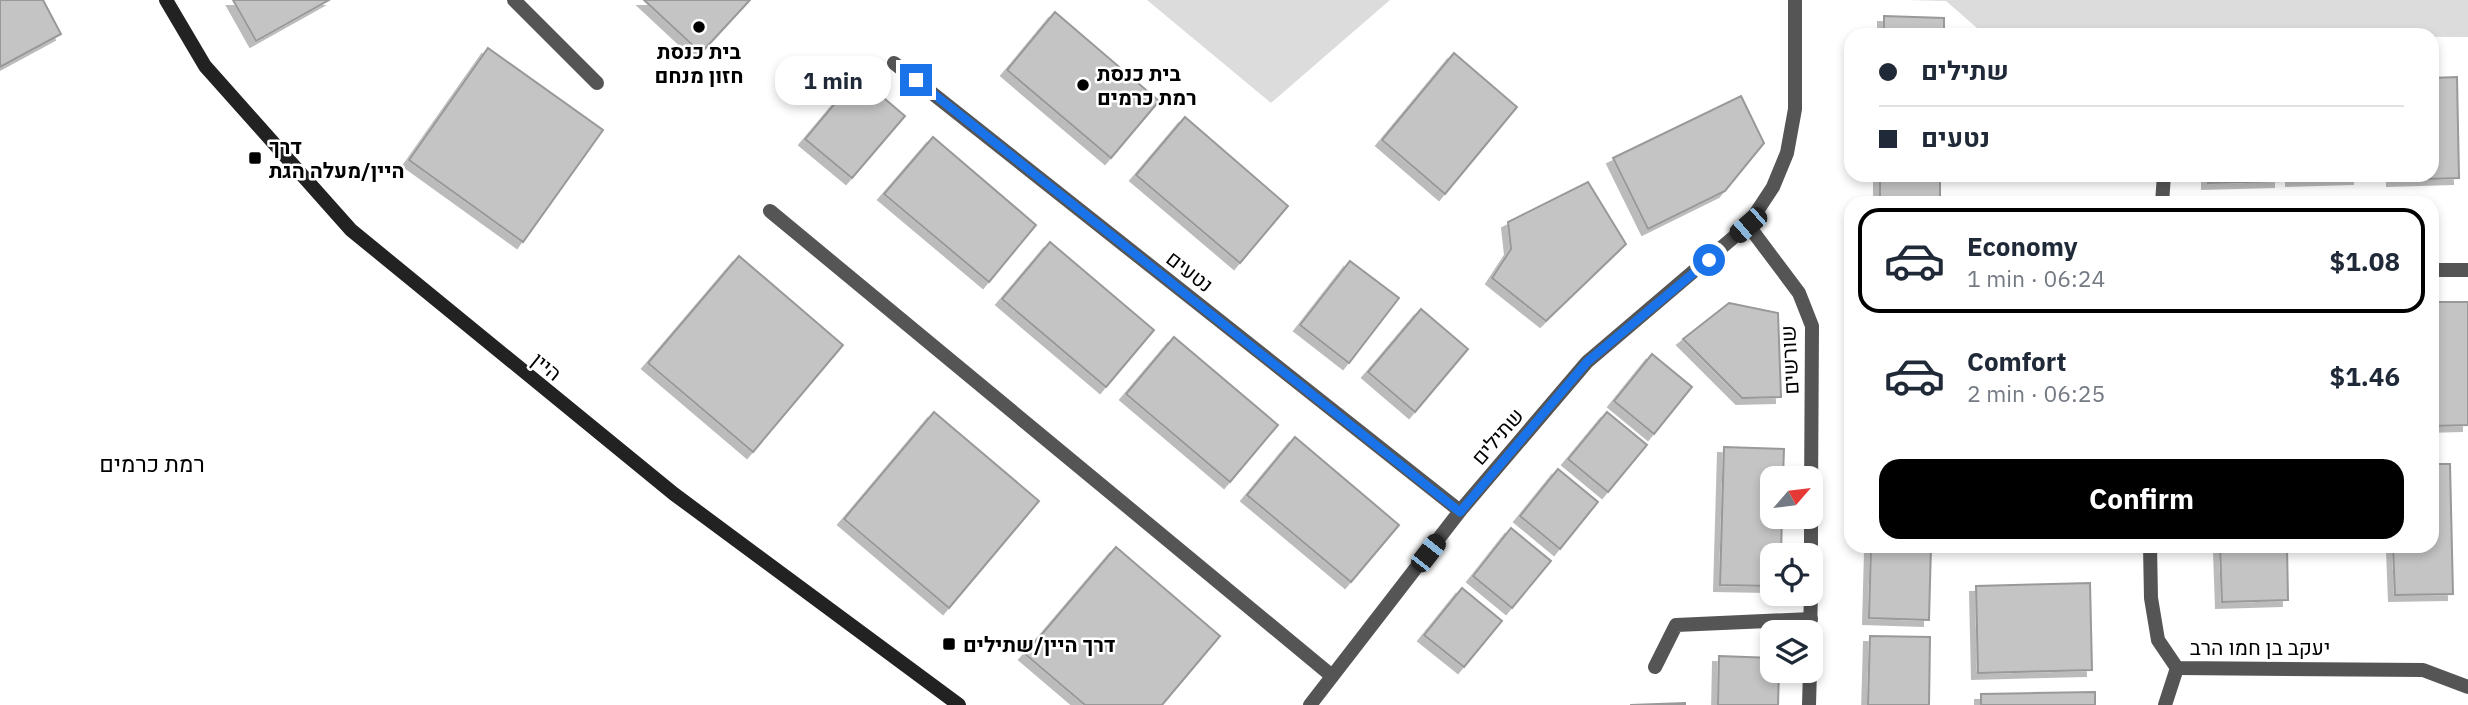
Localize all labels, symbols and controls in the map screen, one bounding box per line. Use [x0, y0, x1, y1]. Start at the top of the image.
marker: בית כנסת חזון מנחם [691, 19, 707, 35]
place label: בית כנסת חזון מנחם [655, 37, 743, 89]
text: שתילים [1921, 53, 2009, 87]
callout: 1 min [776, 56, 892, 104]
place label: בית כנסת רמת כרמים [1097, 59, 1197, 111]
route end [900, 64, 932, 96]
text: 1 min [803, 65, 863, 95]
marker: בית כנסת רמת כרמים [1075, 77, 1091, 93]
text: נטעים [1921, 120, 1990, 154]
place label: דרך היין/מעלה הגת [269, 132, 405, 184]
marker: דרך היין/מעלה הגת [247, 150, 263, 166]
car [1726, 203, 1771, 247]
icon: car [1883, 229, 1946, 292]
text: Economy [1967, 229, 2078, 263]
street label: נטעים [1161, 244, 1219, 298]
route start [1693, 244, 1725, 276]
text: $1.08 [2330, 244, 2400, 278]
text: 1 min · 06:24 [1967, 263, 2105, 293]
street label: שורשים [1773, 325, 1805, 395]
icon: car [1883, 344, 1946, 407]
text: Comfort [1967, 344, 2066, 378]
street label: היין [526, 345, 568, 387]
text: $1.46 [2330, 359, 2400, 393]
text: 2 min · 06:25 [1967, 378, 2105, 408]
street label: שתילים [1465, 402, 1529, 470]
district label: רמת כרמים [99, 448, 205, 478]
button: Confirm [1879, 459, 2404, 539]
north arrow [1760, 466, 1824, 528]
map controls [1760, 466, 1823, 683]
car [1407, 530, 1450, 576]
button: locate [1760, 543, 1823, 606]
button: layers [1760, 620, 1823, 683]
place label: דרך היין/שתילים [963, 630, 1116, 658]
street label: יעקב בן חמו הרב [2190, 633, 2330, 661]
marker: דרך היין/שתילים [941, 636, 957, 652]

